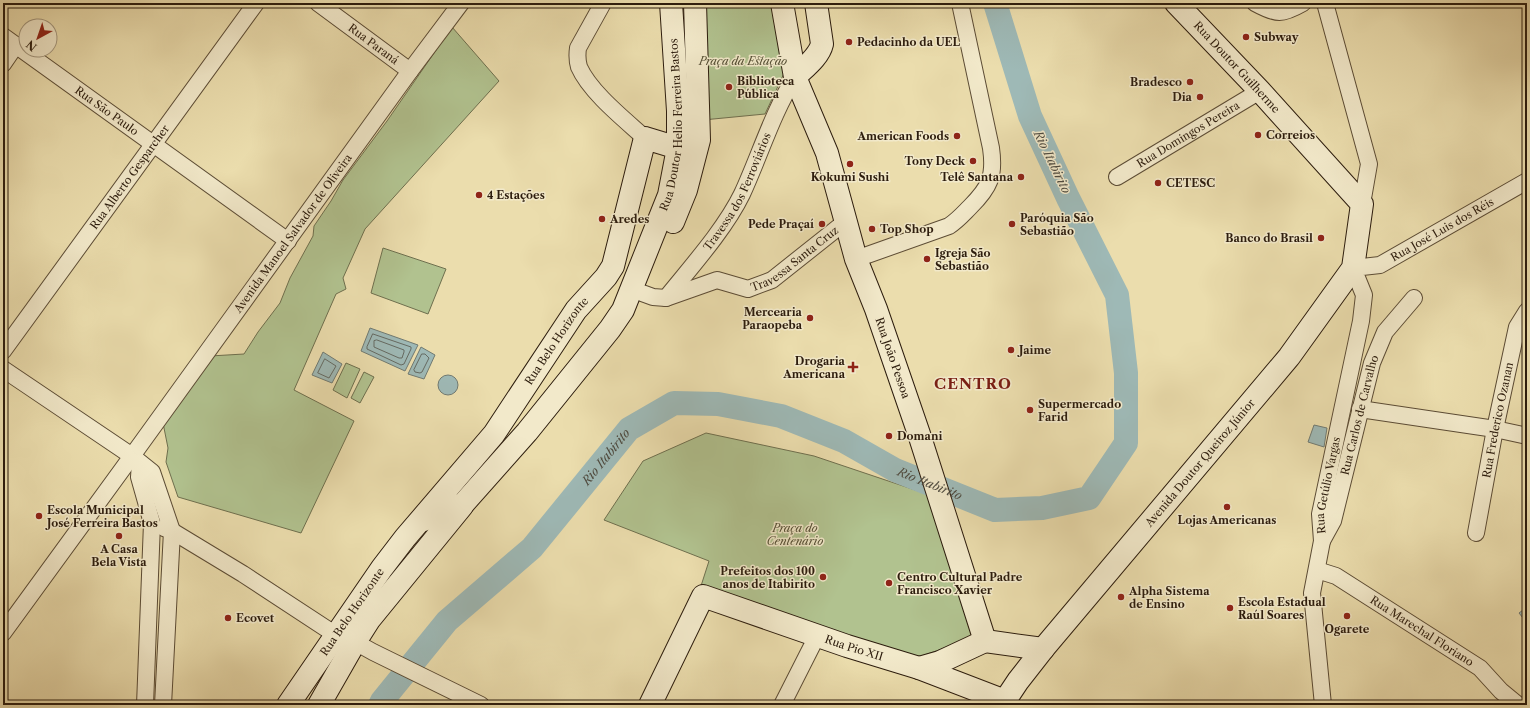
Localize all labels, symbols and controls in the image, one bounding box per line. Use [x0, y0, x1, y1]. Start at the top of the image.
north arrow [18, 18, 58, 58]
street label: Rua Doutor Guilherme [1191, 18, 1283, 116]
street label: Rua Paraná [345, 21, 402, 67]
place label: Subway [1254, 30, 1299, 44]
marker: Subway [1241, 32, 1251, 42]
place label: Pedacinho da UEL [857, 35, 961, 49]
text: N [23, 37, 40, 54]
marker: Pedacinho da UEL [844, 37, 854, 47]
street label: Rua Doutor Helio Ferreira Bastos [656, 38, 685, 213]
park label: Praça da Estação [698, 54, 787, 68]
place label: Biblioteca Pública [737, 74, 795, 101]
place label: Bradesco [1130, 75, 1182, 89]
marker: Bradesco [1185, 77, 1195, 87]
marker: Biblioteca Pública [724, 82, 734, 92]
street label: Rua São Paulo [72, 83, 142, 139]
place label: Dia [1172, 90, 1193, 104]
marker: Dia [1195, 92, 1205, 102]
street label: Rua Domingos Pereira [1134, 98, 1242, 170]
street label: Rua Alberto Gesparcher [87, 122, 172, 232]
water label: Rio Itabirito [1030, 127, 1074, 196]
place label: Correios [1266, 128, 1315, 142]
place label: American Foods [856, 129, 949, 143]
street label: Travessa dos Ferroviários [700, 130, 774, 253]
marker: Correios [1253, 130, 1263, 140]
marker: American Foods [952, 131, 962, 141]
street label: Avenida Manoel Salvador de Oliveira [230, 151, 355, 316]
place label: Tony Deck [905, 154, 966, 168]
marker: Tony Deck [968, 156, 978, 166]
marker: Kokumi Sushi [845, 159, 855, 169]
place label: Kokumi Sushi [811, 170, 889, 184]
place label: Telê Santana [940, 170, 1014, 184]
marker: Telê Santana [1016, 172, 1026, 182]
place label: CETESC [1166, 176, 1215, 190]
marker: CETESC [1153, 178, 1163, 188]
place label: 4 Estações [487, 188, 545, 202]
marker: 4 Estações [474, 190, 484, 200]
street label: Rua José Luis dos Réis [1388, 194, 1496, 264]
place label: Paróquia São Sebastião [1020, 211, 1094, 238]
place label: Aredes [609, 212, 649, 226]
marker: Aredes [597, 214, 607, 224]
place label: Pede Praçaí [748, 217, 814, 231]
marker: Pede Praçaí [817, 219, 827, 229]
marker: Paróquia São Sebastião [1007, 219, 1017, 229]
place label: Top Shop [880, 222, 934, 236]
street label: Travessa Santa Cruz [749, 223, 841, 294]
marker: Top Shop [867, 224, 877, 234]
place label: Banco do Brasil [1225, 231, 1313, 245]
marker: Banco do Brasil [1316, 233, 1326, 243]
place label: Igreja São Sebastião [935, 246, 991, 273]
marker: Igreja São Sebastião [922, 254, 932, 264]
street label: Rua Belo Horizonte [521, 294, 591, 387]
place label: Mercearia Paraopeba [742, 305, 803, 332]
marker: Mercearia Paraopeba [805, 313, 815, 323]
street label: Rua João Pessoa [872, 315, 913, 400]
place label: Jaime [1017, 343, 1051, 357]
marker: Jaime [1006, 345, 1016, 355]
street label: Rua Carlos de Carvalho [1338, 353, 1382, 477]
place label: Drogaria Americana [782, 354, 846, 381]
street label: Rua Frederico Ozanan [1479, 361, 1516, 479]
marker: Drogaria Americana [848, 362, 858, 372]
district label: CENTRO [934, 374, 1012, 393]
street label: Avenida Doutor Queiroz Júnior [1142, 396, 1258, 530]
place label: Supermercado Farid [1038, 397, 1121, 424]
marker: Supermercado Farid [1025, 405, 1035, 415]
water label: Rio Itabirito [578, 425, 633, 489]
place label: Domani [897, 429, 942, 443]
marker: Domani [884, 431, 894, 441]
street label: Rua Getúlio Vargas [1313, 435, 1343, 534]
water label: Rio Itabirito [894, 463, 965, 503]
marker: Lojas Americanas [1222, 502, 1232, 512]
place label: Escola Municipal José Ferreira Bastos [45, 503, 158, 530]
marker: Escola Municipal José Ferreira Bastos [34, 511, 44, 521]
place label: Lojas Americanas [1178, 513, 1276, 527]
park label: Praça do Centenário [767, 521, 823, 548]
marker: A Casa Bela Vista [114, 531, 124, 541]
place label: A Casa Bela Vista [91, 542, 147, 569]
place label: Prefeitos dos 100 anos de Itabirito [720, 564, 815, 591]
street label: Rua Belo Horizonte [317, 565, 387, 658]
place label: Centro Cultural Padre Francisco Xavier [897, 570, 1023, 597]
marker: Prefeitos dos 100 anos de Itabirito [818, 572, 828, 582]
marker: Centro Cultural Padre Francisco Xavier [884, 578, 894, 588]
place label: Alpha Sistema de Ensino [1128, 584, 1210, 611]
marker: Alpha Sistema de Ensino [1116, 592, 1126, 602]
street label: Rua Marechal Floriano [1368, 593, 1477, 669]
place label: Escola Estadual Raúl Soares [1238, 595, 1326, 622]
marker: Escola Estadual Raúl Soares [1225, 603, 1235, 613]
place label: Ecovet [236, 611, 275, 625]
marker: Ogarete [1342, 611, 1352, 621]
marker: Ecovet [223, 613, 233, 623]
place label: Ogarete [1325, 622, 1370, 636]
street label: Rua Pio XII [823, 632, 885, 664]

